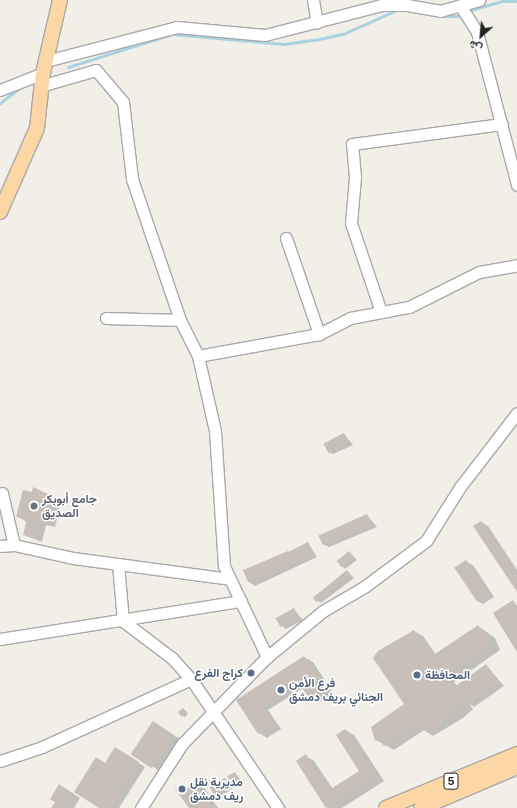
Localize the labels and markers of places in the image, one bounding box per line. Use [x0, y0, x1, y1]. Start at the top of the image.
place label: جامع أبوبكر الصديق [42, 492, 97, 520]
marker: جامع أبوبكر الصديق [29, 501, 39, 511]
place label: كراج الفرع [194, 666, 243, 680]
marker: كراج الفرع [246, 668, 256, 678]
place label: المحافظة [425, 668, 470, 682]
marker: المحافظة [412, 670, 422, 680]
place label: فرع الأمن الجنائي بريف دمشق [289, 676, 383, 704]
marker: فرع الأمن الجنائي بريف دمشق [276, 685, 286, 695]
place label: مديرية نقل ريف دمشق [190, 775, 243, 803]
marker: مديرية نقل ريف دمشق [177, 784, 187, 794]

